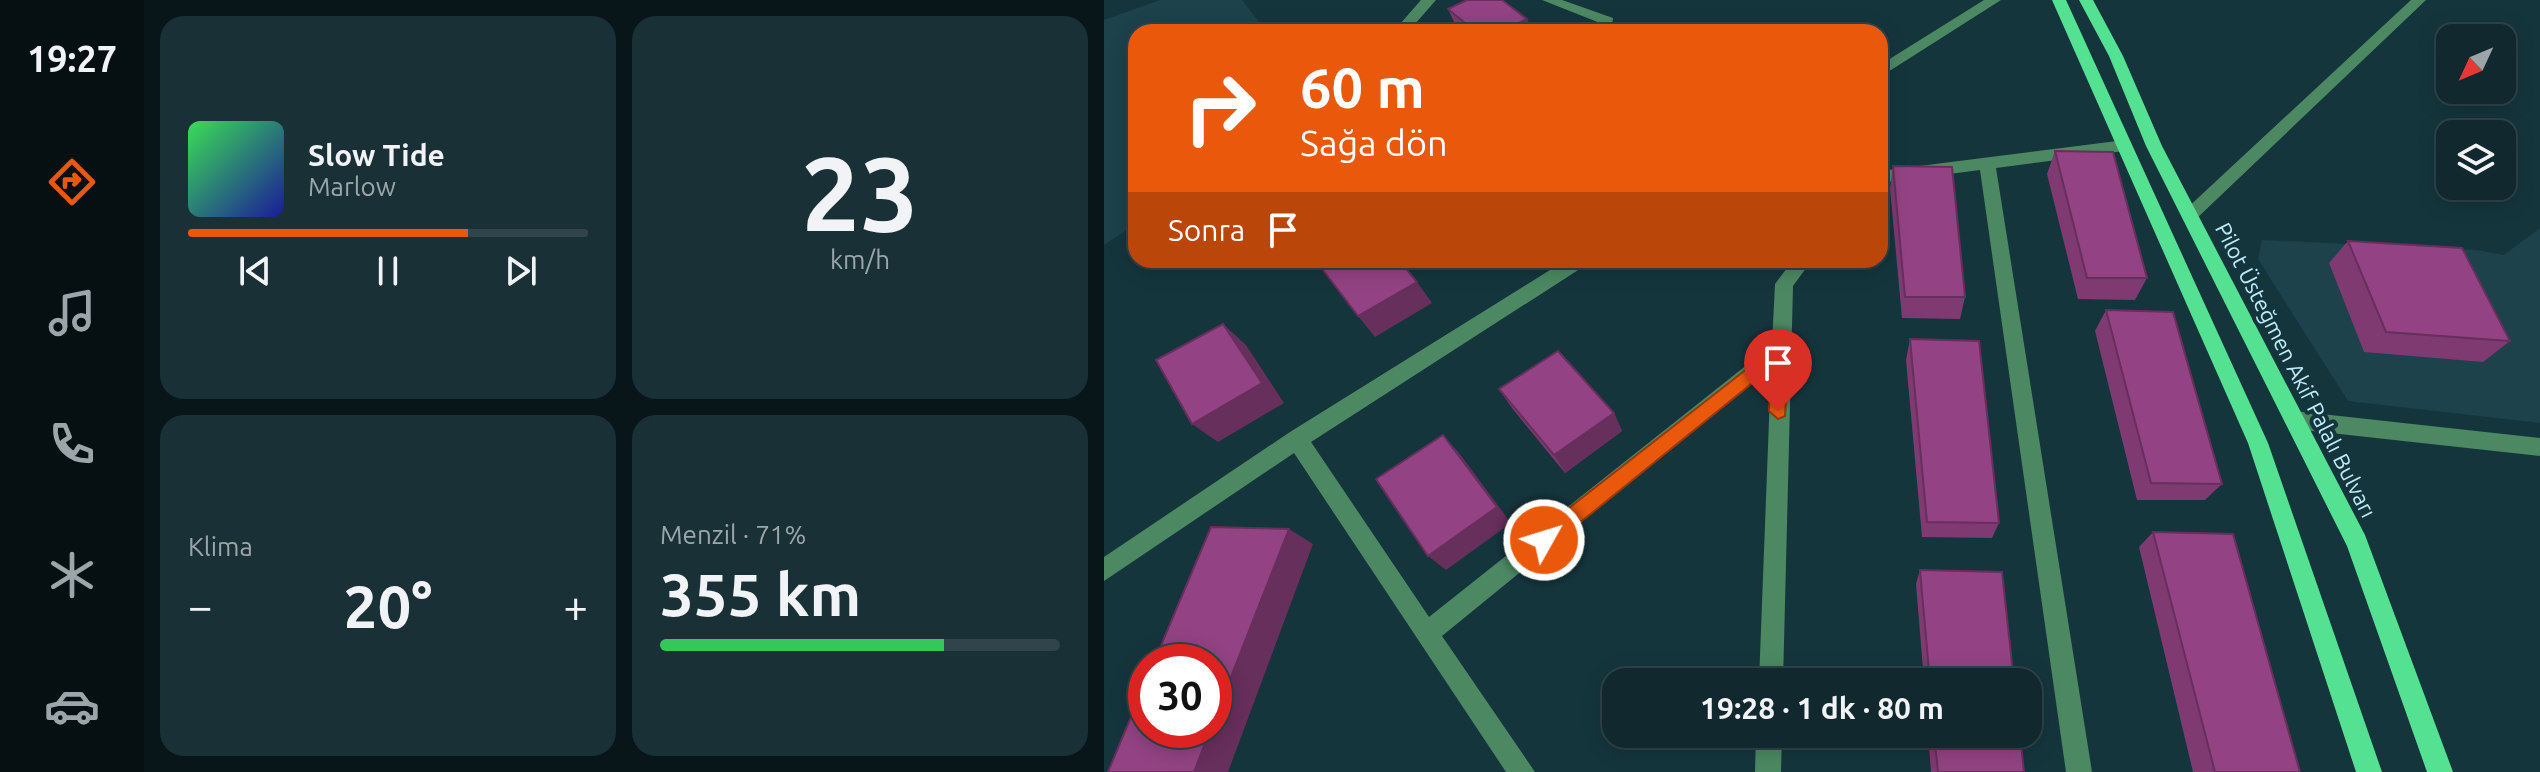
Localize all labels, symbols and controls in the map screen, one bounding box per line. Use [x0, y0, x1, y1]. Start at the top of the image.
north arrow [2436, 24, 2516, 104]
map controls [2436, 24, 2516, 200]
text: 19:27 [27, 38, 117, 79]
icon: right [1168, 56, 1272, 160]
text: 60 m [1300, 56, 1425, 119]
button: layers [2436, 120, 2516, 200]
text: Sağa dön [1300, 122, 1448, 163]
text: 23 [801, 134, 919, 251]
text: Slow Tide [308, 138, 445, 172]
icon: directions [44, 154, 100, 210]
text: Marlow [308, 172, 396, 201]
icon: arrive [1261, 208, 1305, 252]
text: Sonra [1168, 213, 1245, 247]
street label: Pilot Üsteğmen Akif Palalı Bulvarı [2211, 218, 2382, 521]
text: km/h [830, 245, 890, 274]
icon: previous [233, 249, 277, 293]
icon: pause [366, 249, 410, 293]
icon: next [499, 249, 543, 293]
icon: music [44, 285, 100, 341]
pin [1744, 329, 1812, 411]
icon: arrive [1756, 341, 1800, 385]
icon: phone [44, 416, 100, 472]
position arrow [1502, 498, 1586, 582]
text: Menzil · 71% [660, 520, 806, 549]
text: Klima [188, 532, 253, 561]
icon: climate [44, 547, 100, 603]
text: 355 km [660, 560, 861, 627]
text: 20° [344, 572, 432, 639]
text: − [188, 581, 213, 630]
text: + [563, 581, 588, 630]
speed limit sign: 30 [1128, 644, 1232, 748]
icon: car [44, 678, 100, 734]
text: 19:28 · 1 dk · 80 m [1700, 691, 1944, 725]

